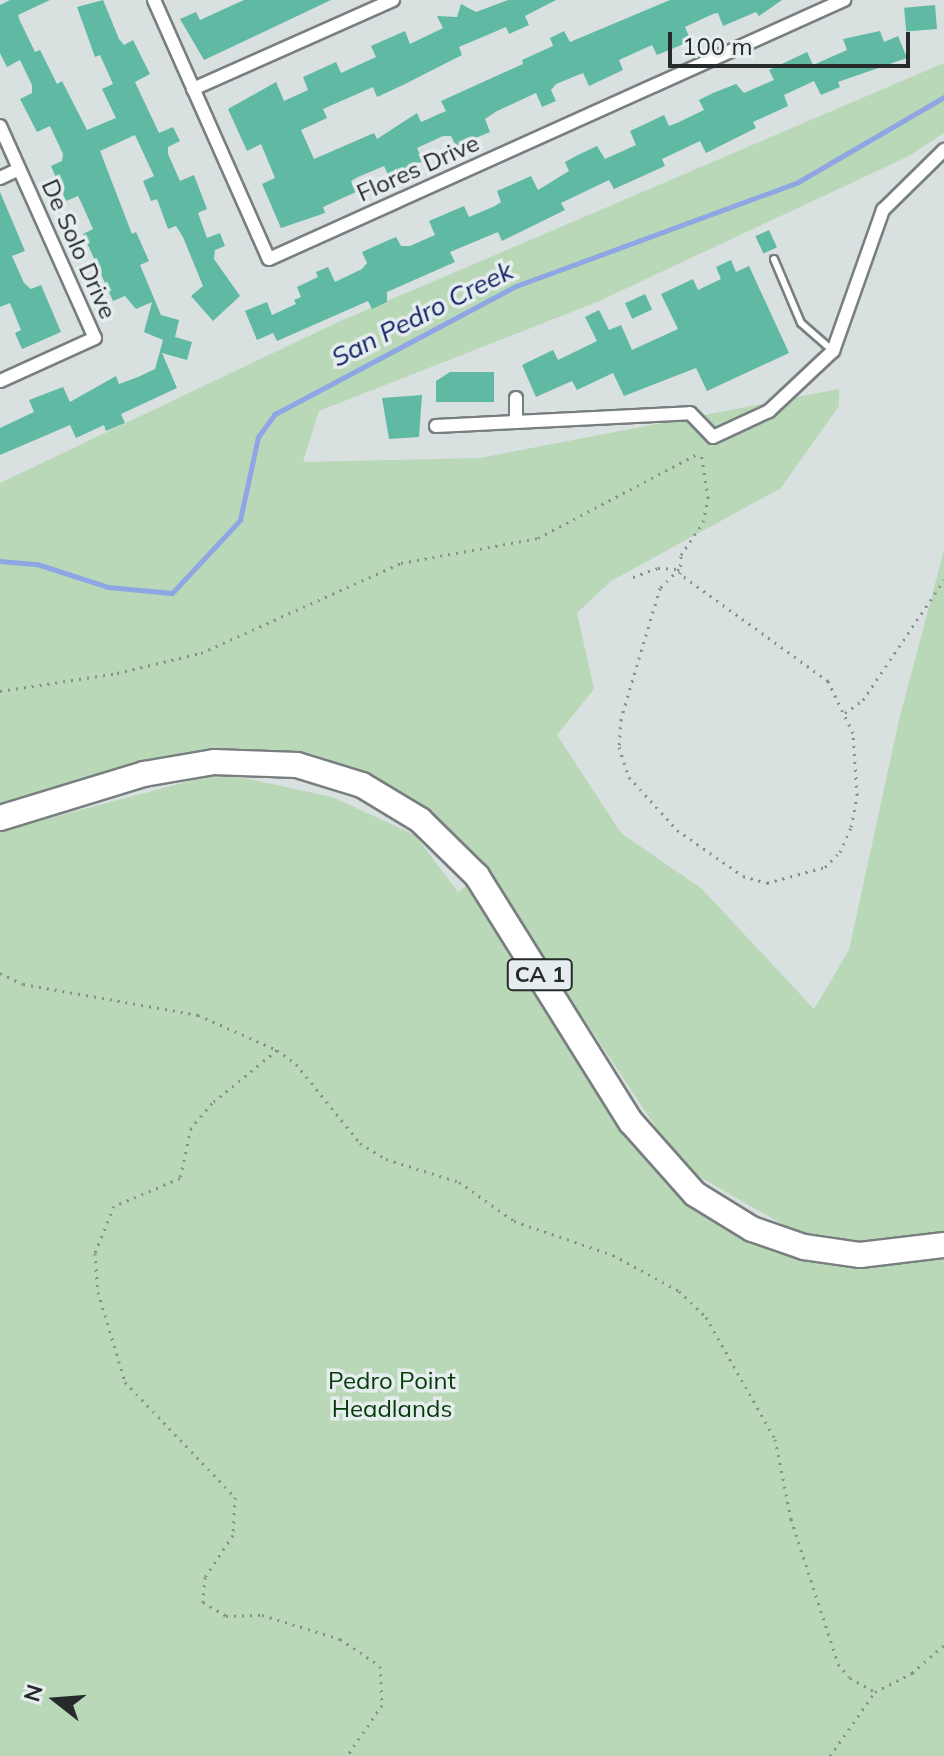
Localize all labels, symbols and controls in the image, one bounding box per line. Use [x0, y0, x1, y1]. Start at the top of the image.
scale bar [672, 16, 914, 66]
text: 100 m [682, 31, 753, 61]
street label: Flores Drive [352, 128, 484, 208]
street label: De Solo Drive [35, 175, 123, 323]
water label: San Pedro Creek [326, 255, 518, 373]
road number: CA 1 [506, 957, 574, 993]
park label: Pedro Point Headlands [328, 1367, 456, 1423]
north arrow [16, 1660, 96, 1740]
text: N [17, 1681, 49, 1705]

